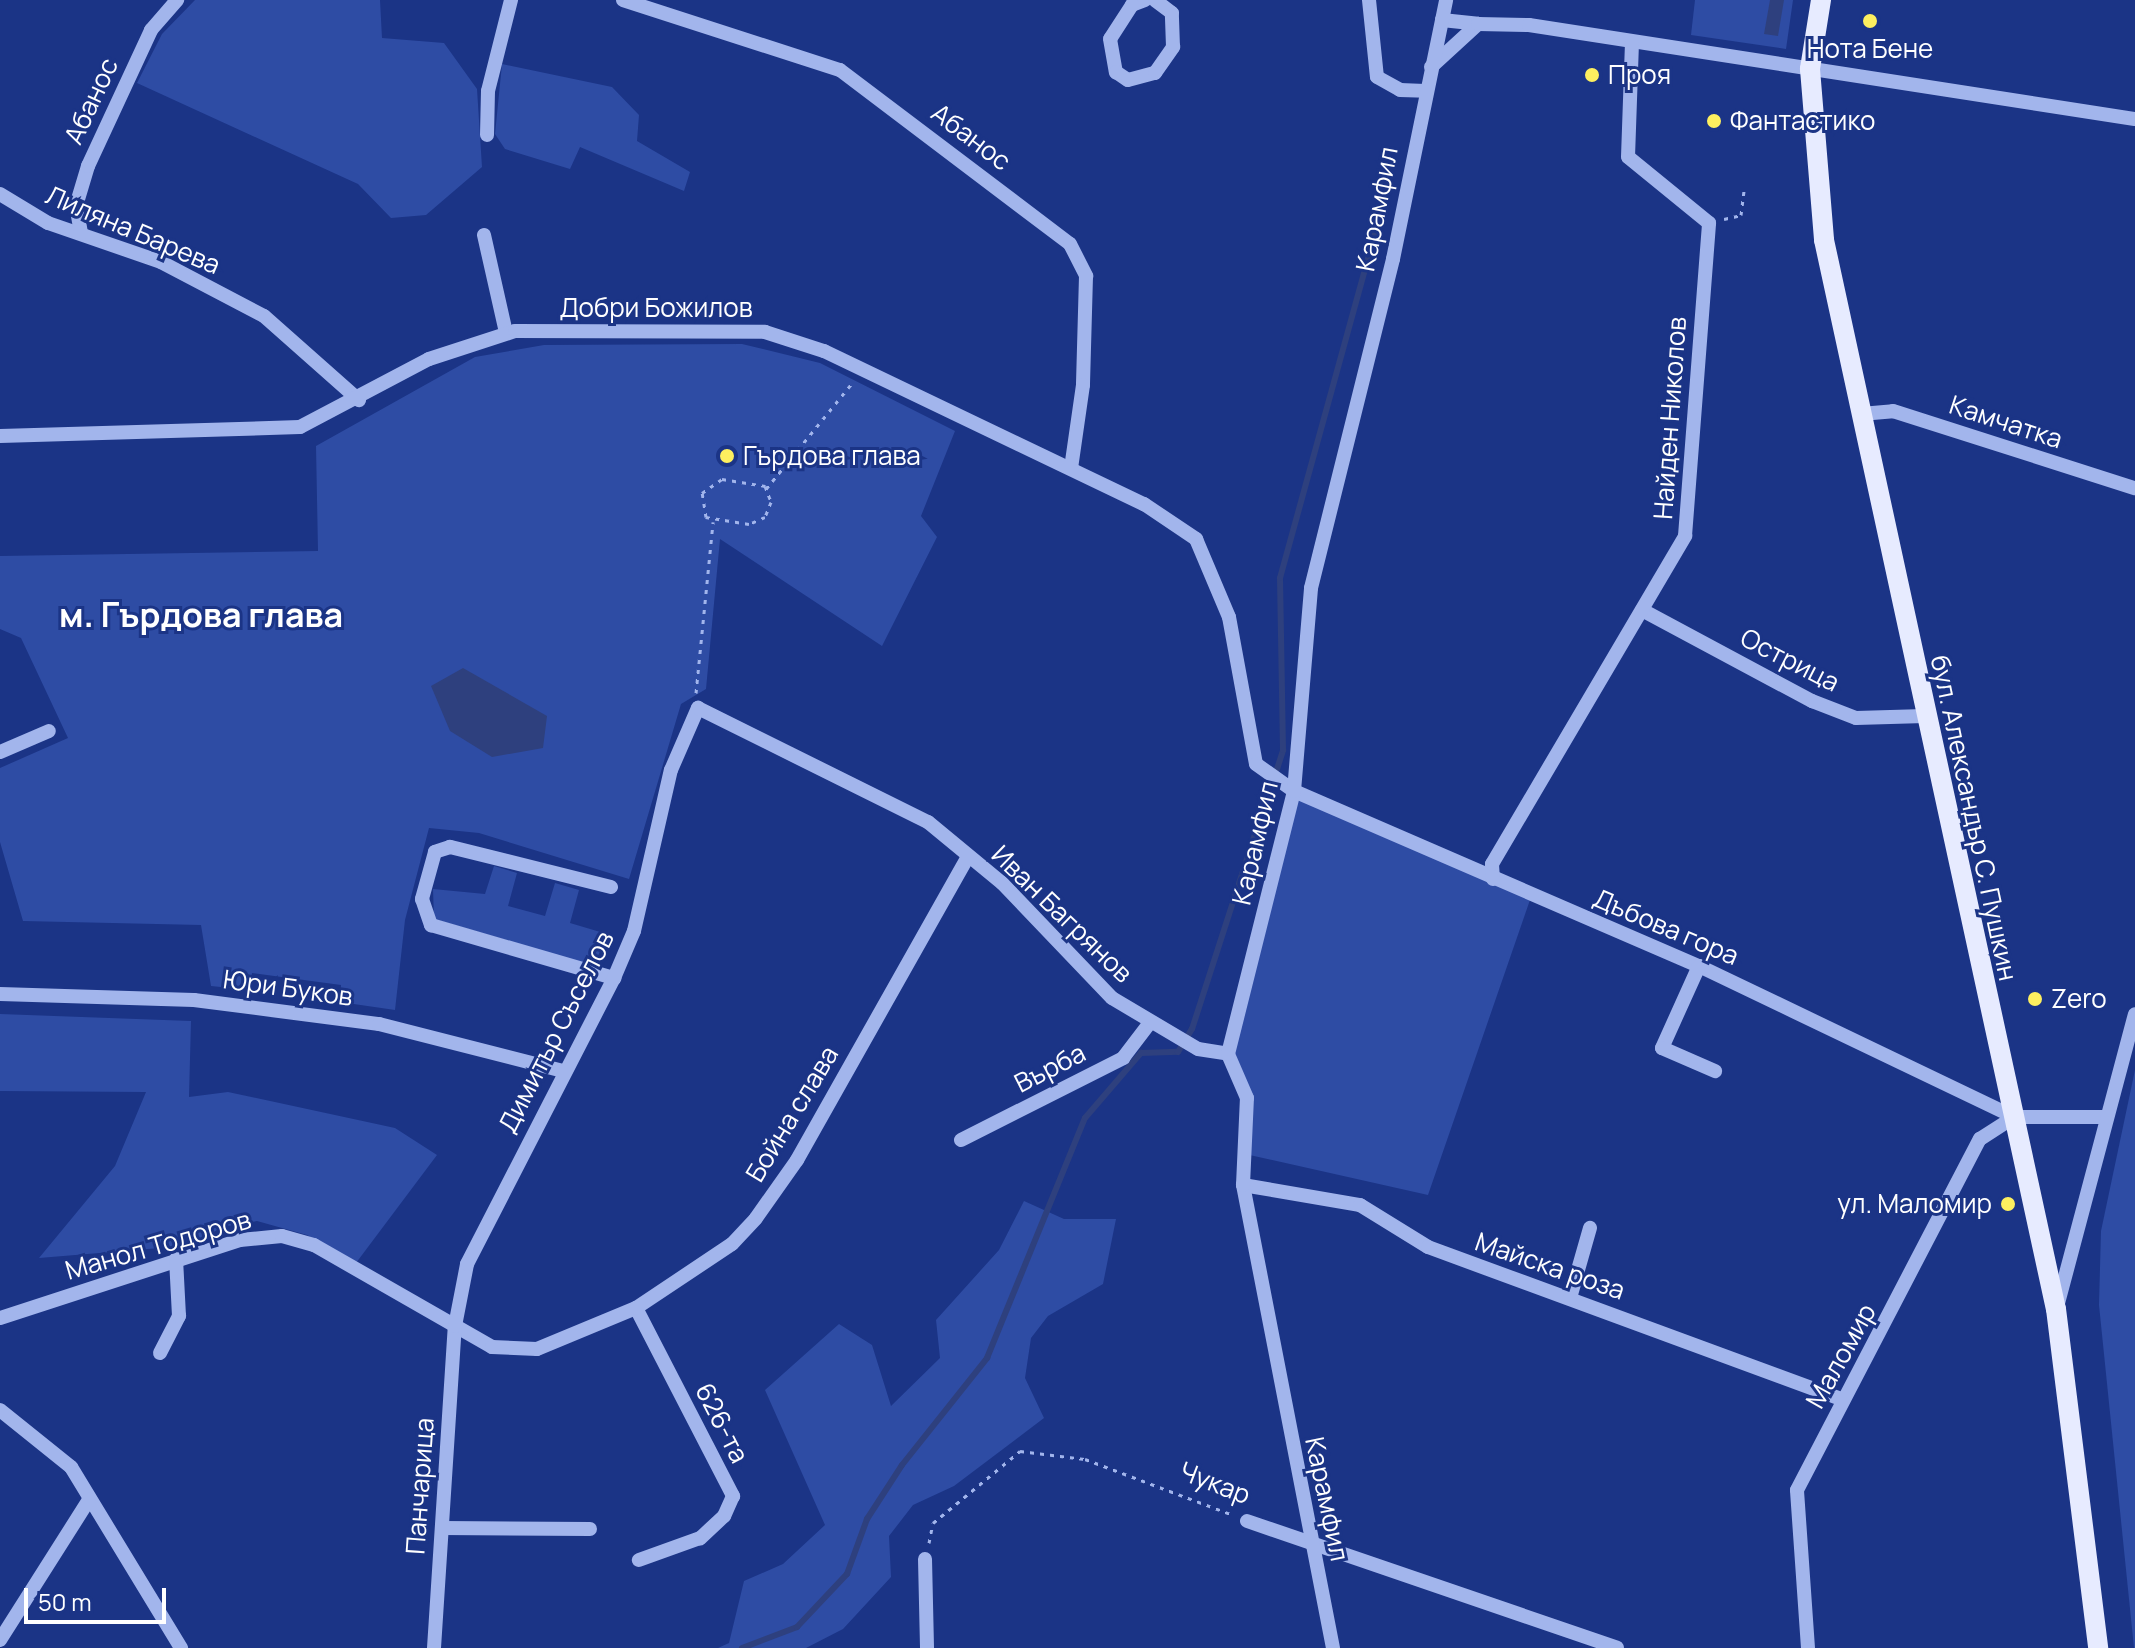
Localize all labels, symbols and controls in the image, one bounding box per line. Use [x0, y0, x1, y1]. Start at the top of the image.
marker: Нота Бене [1861, 12, 1879, 30]
place label: Нота Бене [1807, 33, 1933, 65]
street label: Абанос [58, 53, 124, 149]
place label: Проя [1608, 59, 1671, 91]
marker: Проя [1583, 66, 1601, 84]
street label: Абанос [925, 97, 1017, 177]
place label: Фантастико [1730, 105, 1875, 137]
marker: Фантастико [1705, 112, 1723, 130]
street label: Карамфил [1350, 144, 1404, 274]
street label: Лиляна Барева [41, 179, 225, 281]
street label: Добри Божилов [559, 292, 753, 324]
street label: Найден Николов [1647, 316, 1693, 520]
street label: Камчатка [1946, 389, 2066, 455]
place label: Гърдова глава [743, 440, 921, 472]
marker: Гърдова глава [718, 447, 736, 465]
district label: м. Гърдова глава [59, 595, 343, 635]
street label: Острица [1735, 622, 1845, 698]
street label: бул. Александър С. Пушкин [1924, 652, 2024, 984]
street label: Карамфил [1226, 778, 1284, 908]
street label: Иван Багрянов [985, 839, 1139, 989]
street label: Дъбова гора [1589, 882, 1743, 972]
street label: Димитър Съселов [492, 926, 620, 1138]
street label: Юри Буков [221, 963, 355, 1013]
place label: Zero [2051, 983, 2107, 1015]
marker: Zero [2026, 990, 2044, 1008]
street label: Върба [1009, 1037, 1091, 1099]
street label: Бойна слава [739, 1041, 845, 1187]
place label: ул. Маломир [1837, 1188, 1992, 1220]
marker: ул. Маломир [1999, 1195, 2017, 1213]
street label: Манол Тодоров [62, 1204, 254, 1286]
street label: Майска роза [1471, 1226, 1629, 1306]
street label: Маломир [1800, 1298, 1882, 1414]
street label: 626-та [689, 1378, 755, 1468]
street label: Панчарица [400, 1417, 440, 1555]
street label: Карамфил [1299, 1434, 1355, 1564]
street label: Чукар [1175, 1455, 1255, 1511]
scale bar [28, 1572, 170, 1622]
text: 50 m [38, 1585, 92, 1618]

